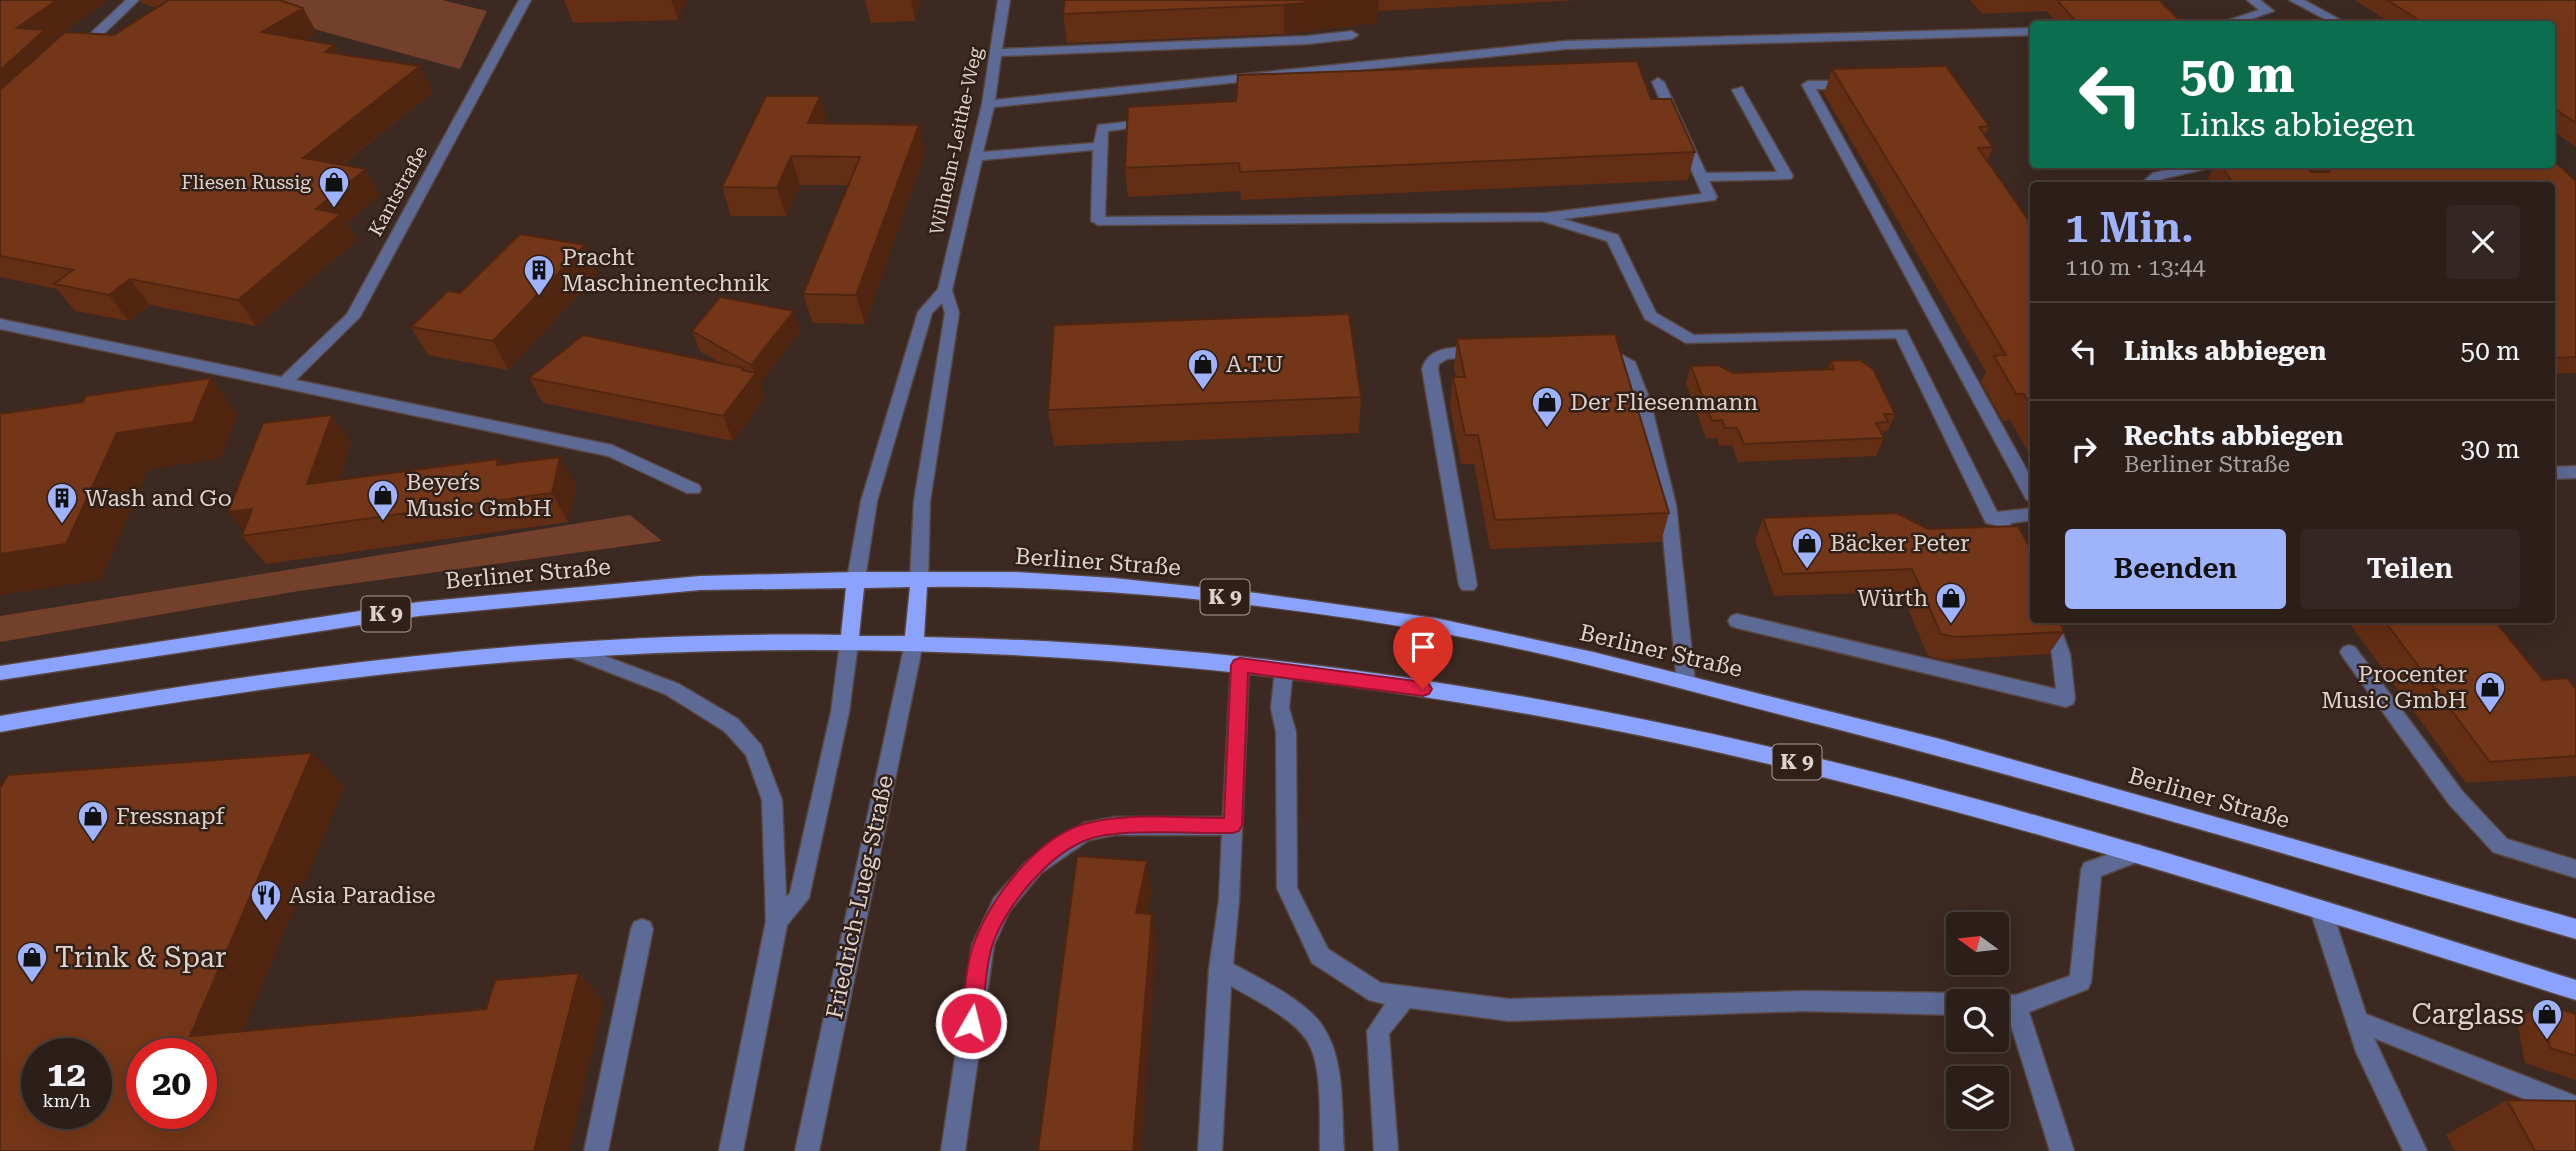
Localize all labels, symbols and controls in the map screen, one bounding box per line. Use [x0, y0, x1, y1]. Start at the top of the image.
street label: Wilhelm-Leithe-Weg [925, 45, 987, 237]
text: 50 m [2180, 47, 2295, 104]
icon: left [2065, 49, 2156, 140]
text: Links abbiegen [2180, 106, 2415, 144]
street label: Kantstraße [364, 142, 432, 240]
shop icon: Fliesen Russig [317, 165, 351, 209]
place label: Fliesen Russig [181, 171, 311, 194]
text: 1 Min. [2065, 203, 2194, 252]
button: close [2446, 205, 2520, 279]
place label: Pracht Maschinentechnik [562, 244, 770, 297]
building icon: Pracht Maschinentechnik [522, 253, 556, 297]
text: 110 m · 13:44 [2065, 254, 2205, 281]
icon: left [2065, 332, 2103, 370]
text: Links abbiegen [2124, 336, 2327, 366]
text: 50 m [2461, 336, 2520, 366]
shop icon: A.T.U [1186, 347, 1220, 391]
place label: A.T.U [1226, 351, 1283, 378]
shop icon: Der Fliesenmann [1530, 385, 1564, 429]
place label: Der Fliesenmann [1570, 389, 1758, 416]
text: Rechts abbiegen [2124, 421, 2343, 451]
icon: right [2065, 430, 2103, 468]
text: 30 m [2461, 434, 2520, 464]
text: Berliner Straße [2124, 451, 2290, 478]
place label: Beyer´s Music GmbH [406, 469, 552, 522]
shop icon: Beyer´s Music GmbH [366, 478, 400, 522]
building icon: Wash and Go [45, 481, 79, 525]
place label: Wash and Go [85, 485, 232, 512]
shop icon: Bäcker Peter [1790, 526, 1824, 570]
button: Beenden [2065, 529, 2286, 609]
button: Teilen [2300, 529, 2520, 609]
place label: Bäcker Peter [1830, 530, 1970, 557]
street label: Berliner Straße [1014, 543, 1182, 581]
street label: Berliner Straße [444, 553, 612, 595]
road number: K 9 [1200, 580, 1250, 614]
shop icon: Würth [1934, 581, 1968, 625]
place label: Würth [1857, 585, 1928, 612]
road number: K 9 [362, 596, 410, 632]
pin [1393, 617, 1453, 689]
street label: Berliner Straße [1577, 619, 1745, 683]
icon: arrive [1404, 628, 1442, 666]
place label: Procenter Music GmbH [2321, 661, 2467, 714]
shop icon: Procenter Music GmbH [2473, 670, 2507, 714]
road number: K 9 [1772, 744, 1822, 780]
street label: Berliner Straße [2125, 762, 2293, 834]
street label: Friedrich-Lueg-Straße [821, 773, 899, 1021]
shop icon: Fressnapf [76, 799, 110, 843]
place label: Fressnapf [116, 803, 225, 830]
restaurant icon: Asia Paradise [249, 878, 283, 922]
place label: Asia Paradise [289, 882, 436, 909]
north arrow [1946, 912, 2009, 975]
map controls [1946, 912, 2009, 1129]
shop icon: Trink & Spar [15, 940, 49, 984]
place label: Trink & Spar [55, 941, 226, 974]
position arrow [934, 986, 1008, 1060]
button: search [1946, 989, 2009, 1052]
shop icon: Carglass [2530, 997, 2564, 1041]
place label: Carglass [2411, 998, 2524, 1031]
speed limit sign: 20 [126, 1038, 217, 1129]
text: 12 [47, 1054, 86, 1095]
button: layers [1946, 1066, 2009, 1129]
text: km/h [42, 1090, 91, 1111]

